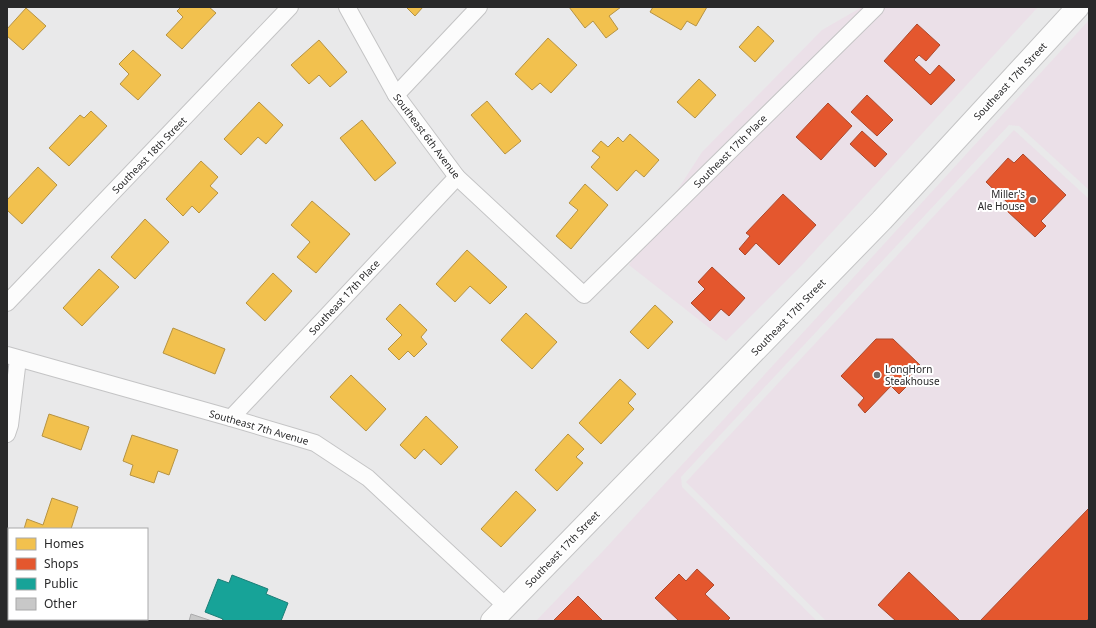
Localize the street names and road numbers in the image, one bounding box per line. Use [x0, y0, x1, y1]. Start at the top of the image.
street label: Southeast 17th Street [970, 39, 1050, 123]
street label: Southeast 6th Avenue [390, 91, 464, 182]
street label: Southeast 17th Place [690, 111, 770, 191]
street label: Southeast 18th Street [109, 113, 190, 196]
street label: Southeast 17th Place [305, 256, 383, 338]
street label: Southeast 17th Street [748, 275, 829, 358]
street label: Southeast 7th Avenue [208, 406, 311, 448]
street label: Southeast 17th Street [522, 507, 603, 590]

